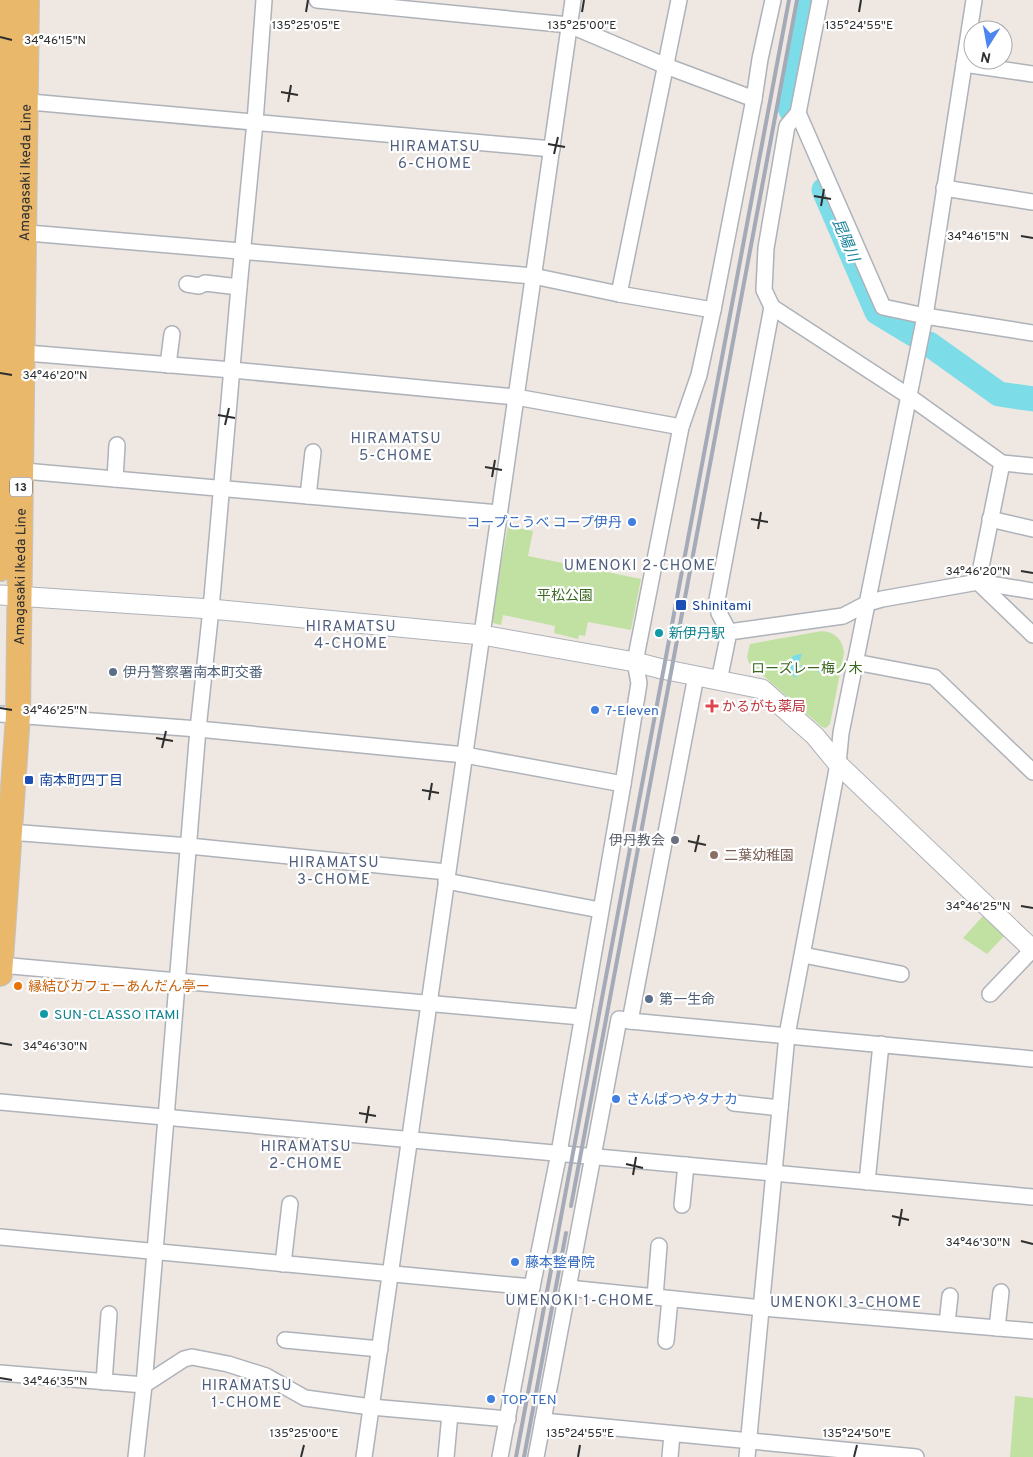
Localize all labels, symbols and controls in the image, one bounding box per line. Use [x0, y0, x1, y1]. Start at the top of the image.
text: 135°25'05"E [272, 18, 340, 34]
text: 135°25'00"E [548, 18, 616, 34]
text: 135°24'55"E [825, 18, 893, 34]
north arrow [963, 20, 1013, 70]
text: 34°46'15"N [24, 33, 86, 49]
text: N [979, 47, 992, 66]
street label: Amagasaki Ikeda Line [17, 104, 36, 241]
district label: HIRAMATSU 6-CHOME [389, 138, 481, 174]
water label: 昆陽川 [827, 216, 863, 267]
text: 34°46'15"N [947, 229, 1009, 245]
text: 34°46'20"N [22, 368, 88, 384]
district label: HIRAMATSU 5-CHOME [350, 430, 442, 466]
road number: 13 [10, 478, 32, 497]
street label: Amagasaki Ikeda Line [12, 508, 31, 645]
place label: コープこうべ コープ伊丹 [466, 515, 622, 532]
marker: コープこうべ コープ伊丹 [626, 516, 638, 528]
district label: UMENOKI 2-CHOME [564, 557, 716, 576]
text: 34°46'20"N [945, 564, 1011, 580]
park label: 平松公園 [537, 588, 593, 605]
marker: Shinitami [674, 598, 688, 612]
place label: Shinitami [692, 598, 751, 615]
district label: HIRAMATSU 4-CHOME [305, 618, 397, 654]
place label: 新伊丹駅 [669, 626, 725, 643]
marker: 新伊丹駅 [653, 627, 665, 639]
park label: ローズレー梅ノ木 [751, 660, 863, 678]
place label: 伊丹警察署南本町交番 [123, 665, 263, 682]
marker: 伊丹警察署南本町交番 [107, 666, 119, 678]
place label: かるがも薬局 [722, 699, 806, 716]
marker: かるがも薬局 [706, 700, 718, 712]
text: 34°46'25"N [23, 703, 87, 719]
place label: 7-Eleven [605, 703, 659, 720]
marker: 7-Eleven [589, 704, 601, 716]
place label: 南本町四丁目 [39, 773, 123, 790]
marker: 南本町四丁目 [23, 774, 35, 786]
place label: 伊丹教会 [609, 833, 665, 850]
marker: 伊丹教会 [669, 834, 681, 846]
place label: 二葉幼稚園 [724, 848, 794, 865]
marker: 二葉幼稚園 [708, 849, 720, 861]
district label: HIRAMATSU 3-CHOME [288, 854, 380, 890]
text: 34°46'25"N [946, 899, 1010, 915]
place label: 縁結びカフェーあんだん亭ー [28, 979, 210, 996]
marker: 縁結びカフェーあんだん亭ー [12, 980, 24, 992]
place label: 第一生命 [659, 991, 715, 1009]
marker: 第一生命 [643, 993, 655, 1005]
place label: SUN-CLASSO ITAMI [54, 1007, 180, 1024]
marker: SUN-CLASSO ITAMI [38, 1008, 50, 1020]
text: 34°46'30"N [23, 1039, 87, 1055]
place label: さんぱつやタナカ [626, 1092, 738, 1109]
marker: さんぱつやタナカ [610, 1093, 622, 1105]
district label: HIRAMATSU 2-CHOME [260, 1138, 352, 1174]
text: 34°46'30"N [946, 1235, 1010, 1251]
place label: 藤本整骨院 [525, 1255, 595, 1272]
marker: 藤本整骨院 [509, 1256, 521, 1268]
district label: UMENOKI 1-CHOME [505, 1292, 655, 1311]
district label: UMENOKI 3-CHOME [770, 1294, 922, 1313]
text: 34°46'35"N [23, 1374, 87, 1390]
district label: HIRAMATSU 1-CHOME [201, 1377, 293, 1413]
place label: TOP TEN [501, 1392, 557, 1409]
marker: TOP TEN [485, 1393, 497, 1405]
text: 135°25'00"E [270, 1426, 338, 1442]
text: 135°24'55"E [546, 1426, 614, 1442]
text: 135°24'50"E [823, 1426, 891, 1442]

